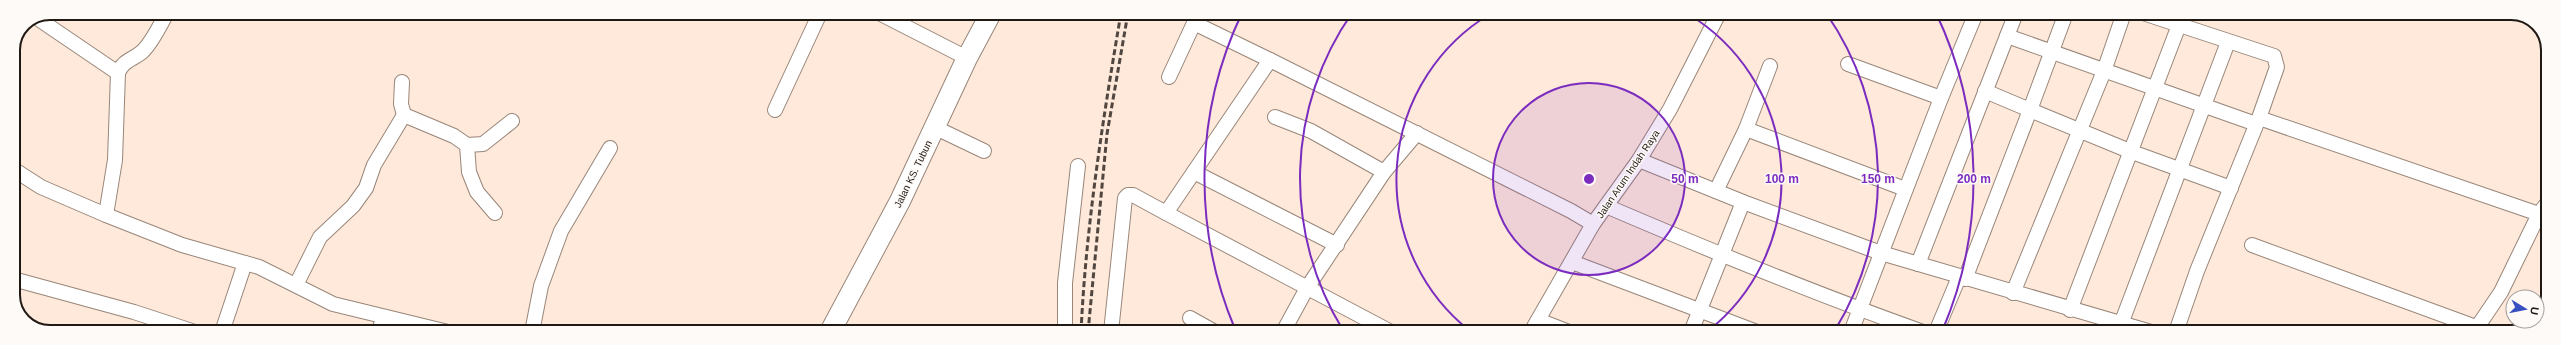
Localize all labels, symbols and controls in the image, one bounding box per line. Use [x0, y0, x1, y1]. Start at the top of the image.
street label: Jalan Arum Indah Raya [1594, 127, 1662, 220]
street label: Jalan KS. Tubun [892, 139, 934, 209]
centre of rings [1582, 172, 1596, 186]
text: 50 m [1671, 172, 1699, 186]
text: 100 m [1765, 172, 1799, 186]
text: 150 m [1861, 172, 1895, 186]
text: 200 m [1957, 172, 1991, 186]
north arrow [2505, 289, 2545, 329]
text: U [2528, 306, 2541, 316]

